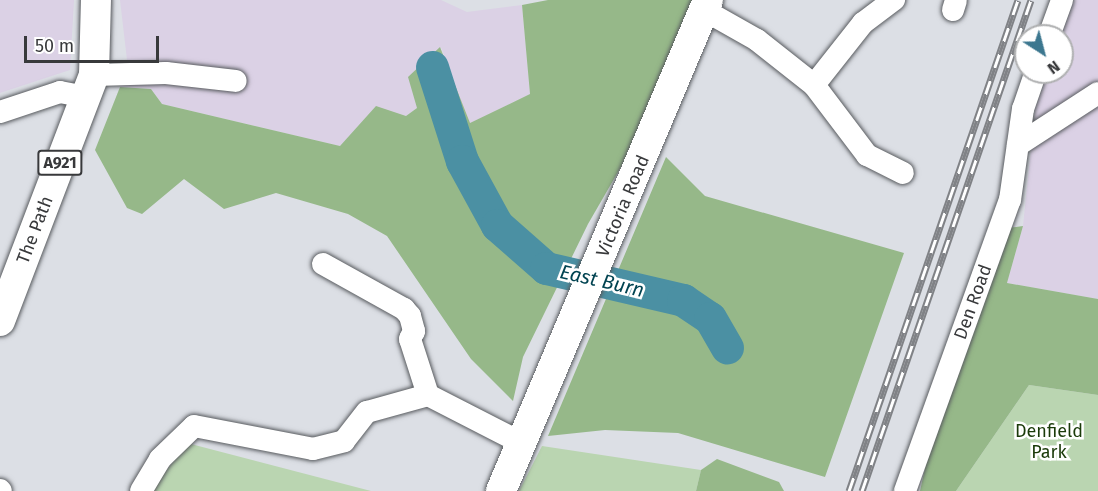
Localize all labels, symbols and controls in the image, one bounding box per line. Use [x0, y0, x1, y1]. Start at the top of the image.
scale bar [27, 24, 162, 62]
north arrow [1014, 24, 1074, 84]
text: 50 m [35, 35, 74, 57]
text: N [1044, 57, 1064, 78]
road number: A921 [36, 150, 84, 176]
street label: Victoria Road [592, 152, 654, 260]
street label: The Path [12, 193, 58, 267]
water label: East Burn [557, 260, 647, 302]
street label: Den Road [949, 262, 997, 342]
park label: Denfield Park [1015, 421, 1083, 464]

